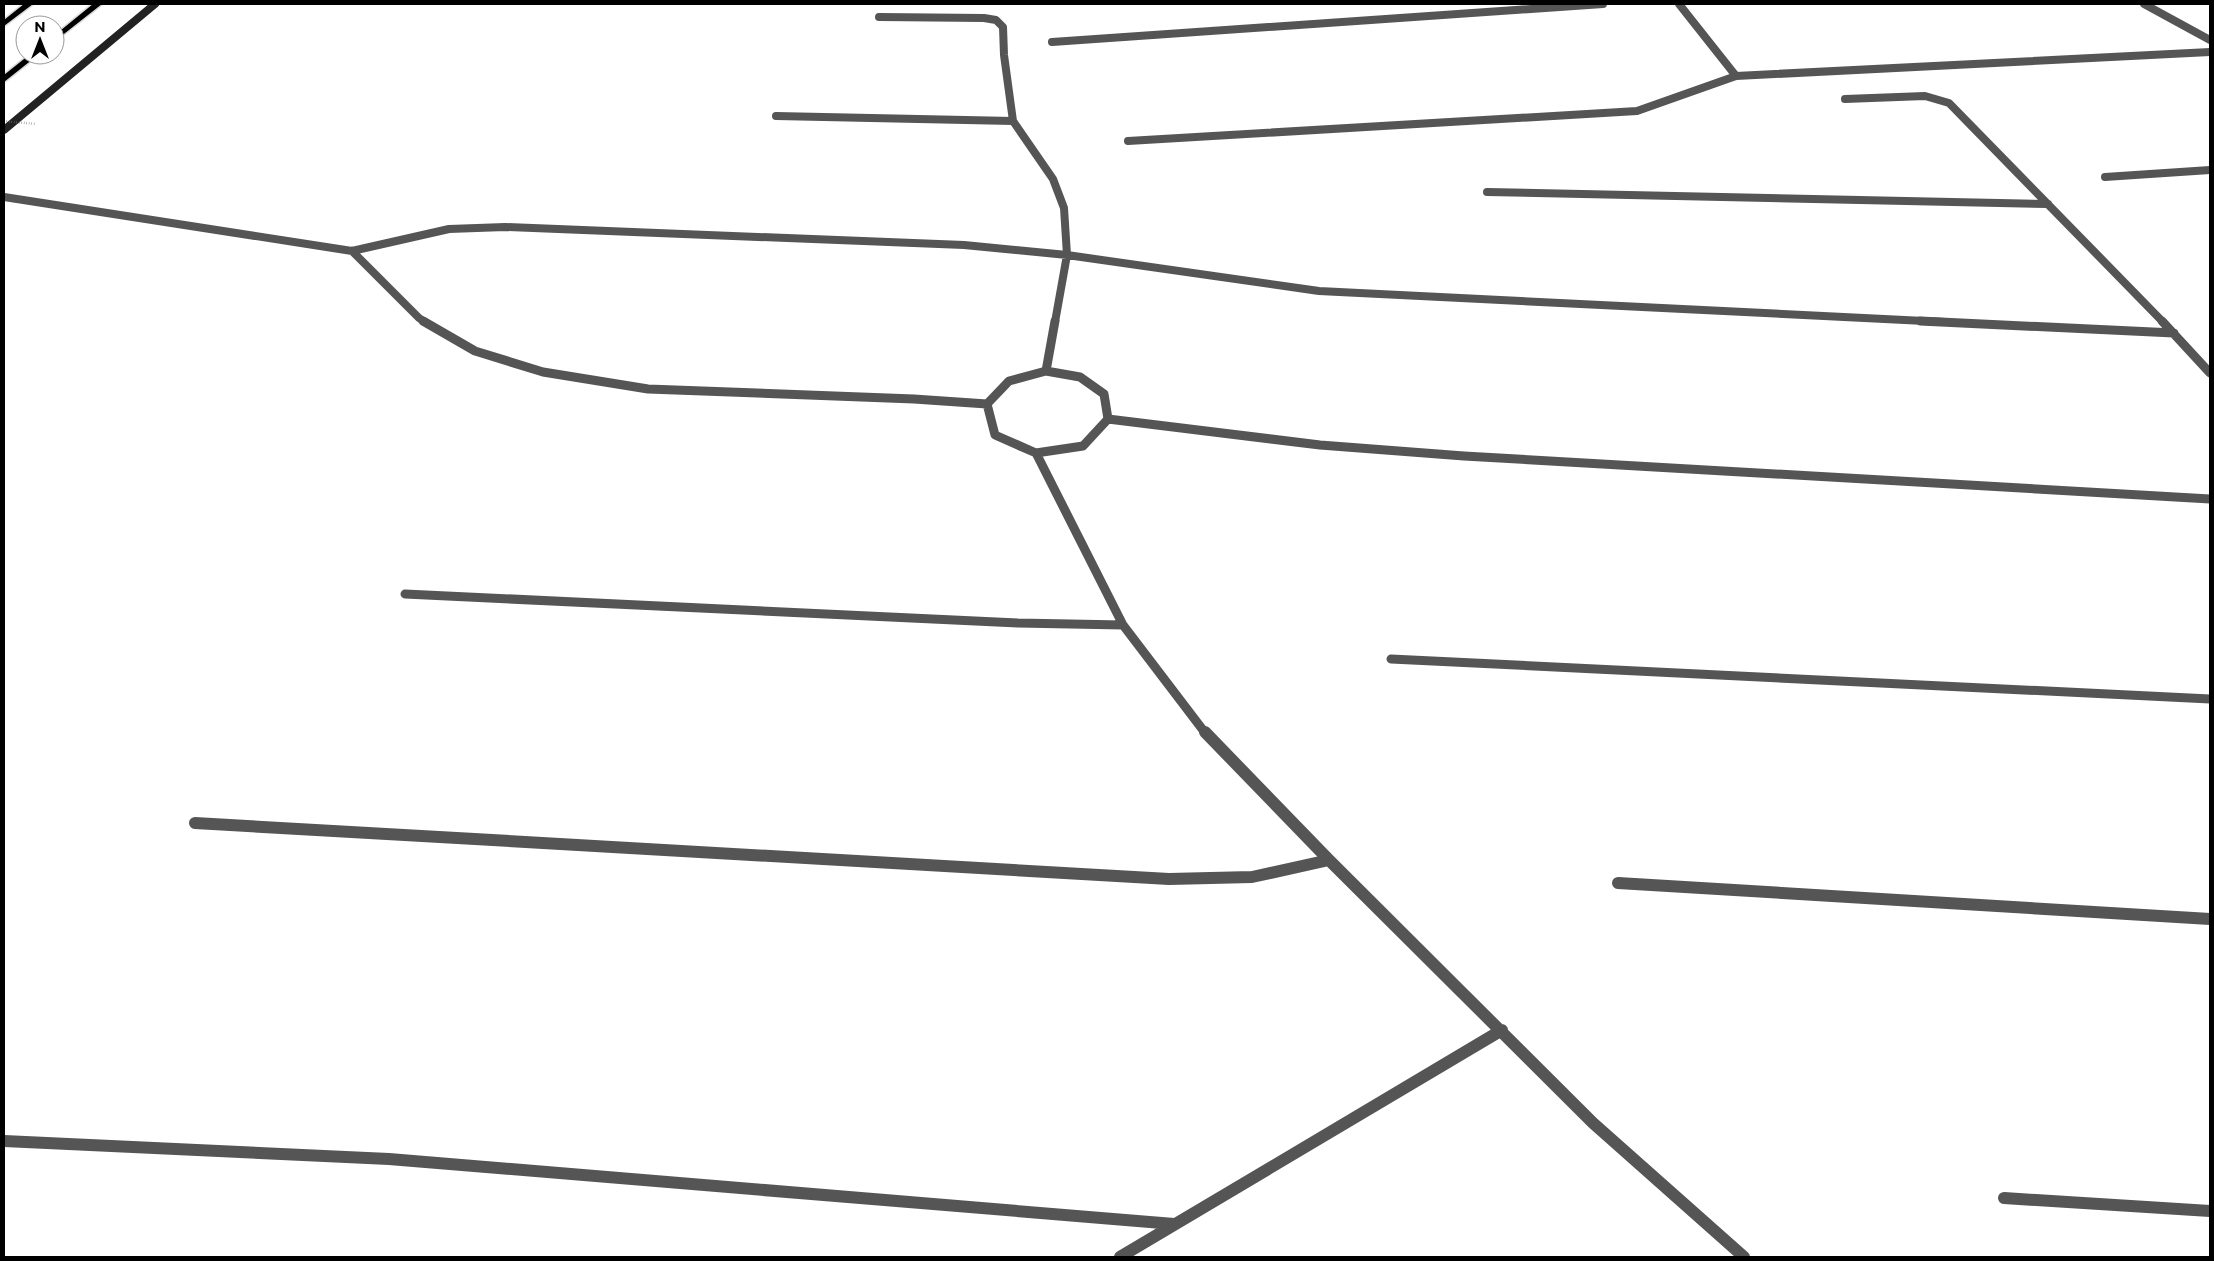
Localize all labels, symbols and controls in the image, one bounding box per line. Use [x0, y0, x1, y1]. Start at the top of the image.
north arrow [15, 15, 65, 65]
text: N [34, 18, 46, 36]

